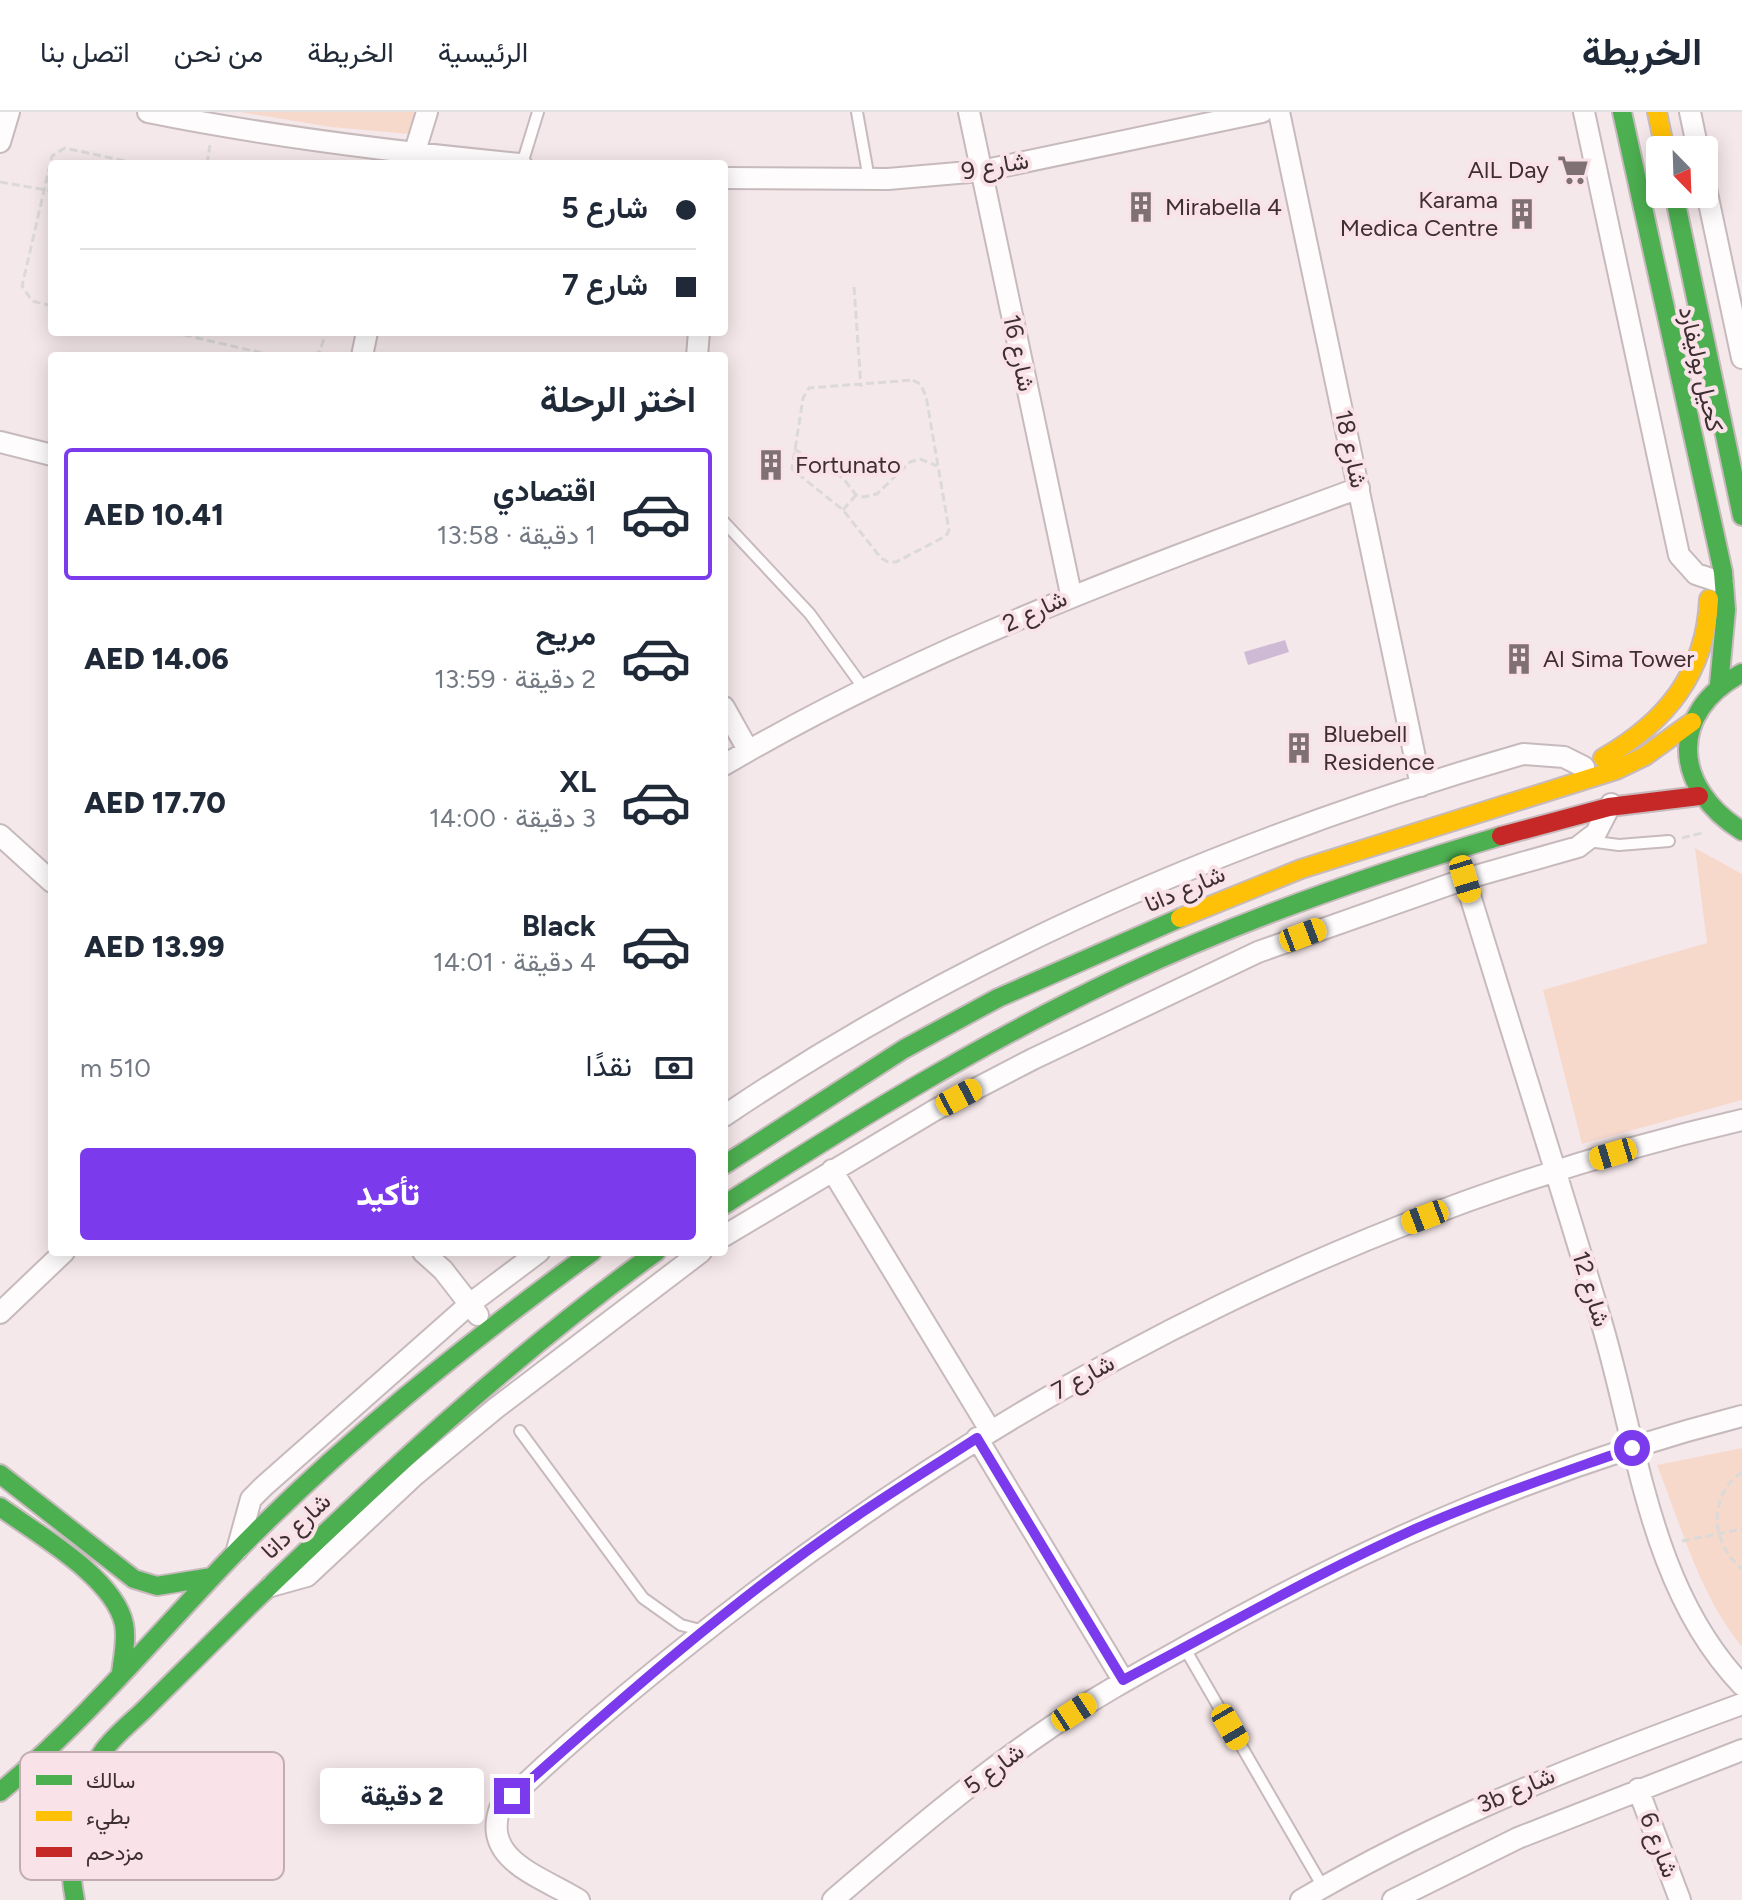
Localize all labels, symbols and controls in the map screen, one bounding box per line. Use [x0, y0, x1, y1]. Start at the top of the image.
text: الخريطة [1582, 29, 1702, 75]
text: اتصل بنا [40, 35, 130, 69]
text: من نحن [174, 35, 263, 69]
text: الخريطة [307, 35, 394, 69]
text: الرئيسية [438, 35, 528, 69]
north arrow [1646, 136, 1718, 208]
map controls [1646, 136, 1718, 208]
street label: شارع 9 [959, 145, 1031, 188]
supermarket icon: AlL Day [1556, 153, 1590, 187]
place label: AlL Day [1468, 155, 1549, 184]
place label: Karama Medica Centre [1340, 185, 1498, 242]
text: شارع 5 [561, 189, 648, 226]
building icon: Mirabella 4 [1124, 190, 1158, 224]
place label: Mirabella 4 [1165, 192, 1282, 221]
building icon: Karama Medica Centre [1505, 197, 1539, 231]
text: شارع 7 [562, 266, 648, 303]
street label: كحيل بوليفارد [1672, 303, 1730, 435]
street label: شارع 16 [995, 312, 1042, 394]
text: اختر الرحلة [540, 378, 696, 421]
street label: شارع 18 [1327, 407, 1374, 491]
building icon: Fortunato [754, 448, 788, 482]
place label: Fortunato [795, 450, 901, 479]
text: اقتصادي [493, 472, 596, 509]
icon: car [620, 478, 692, 550]
text: AED 10.41 [84, 496, 224, 533]
text: 1 دقيقة · 13:58 [437, 519, 596, 551]
street label: شارع 2 [998, 583, 1072, 640]
text: مريح [536, 616, 596, 653]
icon: car [620, 622, 692, 694]
text: AED 14.06 [84, 640, 229, 677]
building icon: Al Sima Tower [1502, 642, 1536, 676]
place label: Al Sima Tower [1543, 644, 1694, 673]
text: 2 دقيقة · 13:59 [434, 663, 596, 695]
place label: Bluebell Residence [1323, 719, 1435, 776]
building icon: Bluebell Residence [1282, 731, 1316, 765]
text: XL [560, 763, 596, 800]
icon: car [620, 766, 692, 838]
text: AED 17.70 [84, 784, 226, 821]
text: 3 دقيقة · 14:00 [429, 802, 596, 834]
car [1447, 853, 1483, 905]
street label: شارع دانا [1140, 859, 1230, 920]
text: Black [522, 907, 596, 944]
icon: car [620, 910, 692, 982]
car [1276, 915, 1330, 955]
text: AED 13.99 [84, 928, 225, 965]
text: 4 دقيقة · 14:01 [433, 946, 596, 978]
icon: cash [652, 1046, 696, 1090]
text: نقدًا [586, 1047, 632, 1084]
text: 510 m [80, 1052, 151, 1084]
car [932, 1075, 986, 1119]
car [1587, 1136, 1639, 1172]
button: تأكيد [80, 1148, 696, 1240]
car [1398, 1197, 1452, 1237]
street label: شارع 12 [1564, 1248, 1617, 1331]
street label: شارع 7 [1046, 1348, 1120, 1407]
route start [1614, 1430, 1650, 1466]
street label: شارع دانا [255, 1486, 338, 1566]
car [1047, 1689, 1101, 1735]
car [1208, 1700, 1252, 1754]
street label: شارع 5 [958, 1737, 1031, 1802]
legend [20, 1752, 284, 1880]
street label: 3b شارع [1473, 1760, 1560, 1821]
text: سالك [86, 1767, 135, 1794]
callout: 2 دقيقة [320, 1768, 484, 1824]
route end [494, 1778, 530, 1814]
text: 2 دقيقة [361, 1780, 443, 1812]
text: بطيء [86, 1803, 131, 1835]
street label: شارع 6 [1632, 1808, 1685, 1882]
text: مزدحم [86, 1839, 144, 1867]

